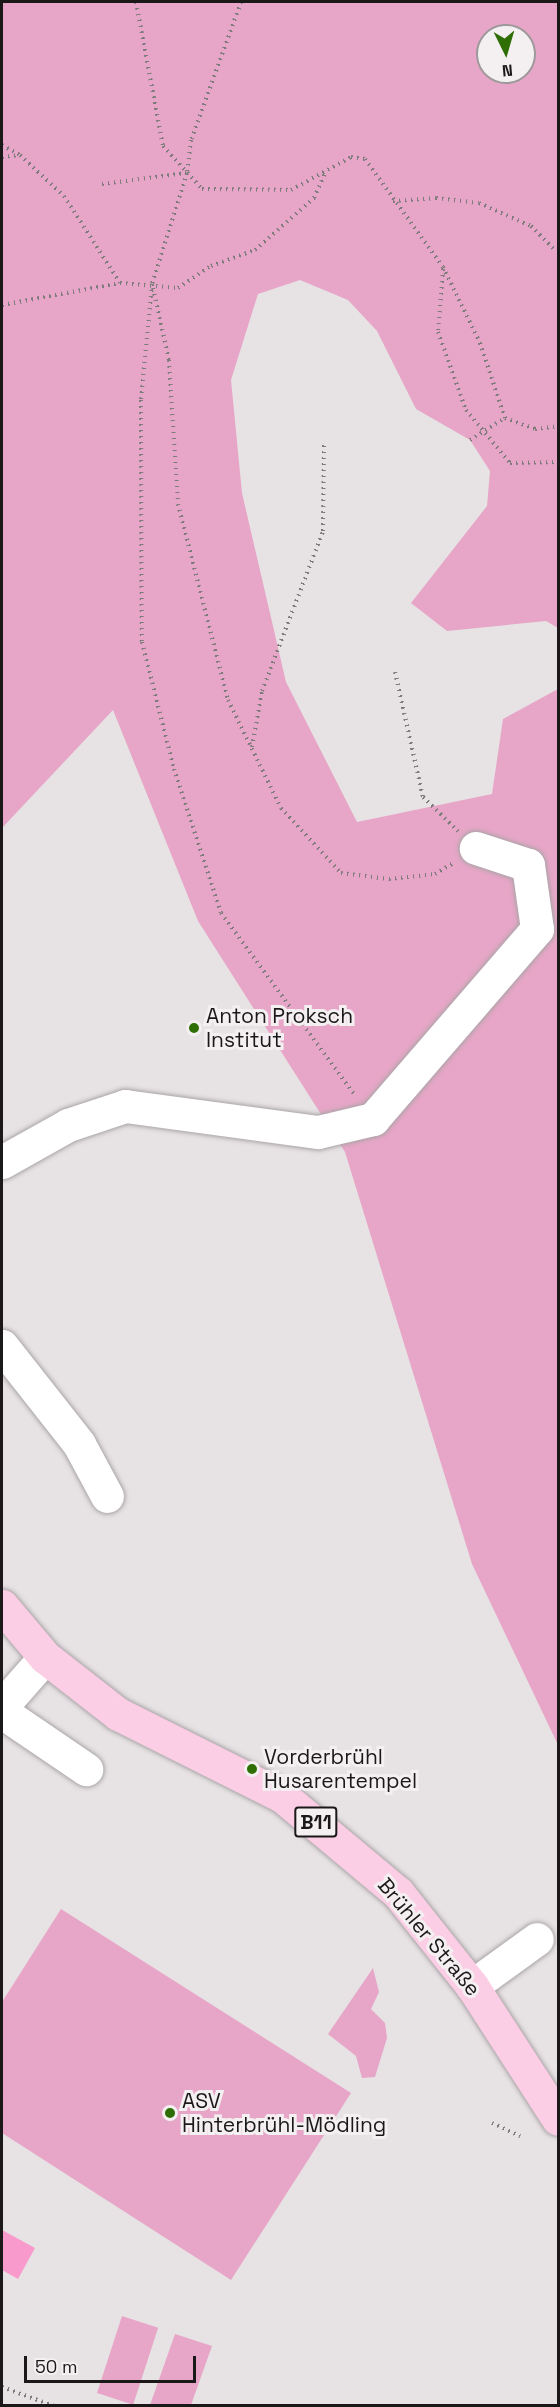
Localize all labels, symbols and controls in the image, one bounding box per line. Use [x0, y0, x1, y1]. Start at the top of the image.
north arrow [476, 24, 536, 84]
text: N [501, 60, 514, 81]
place label: Anton Proksch Institut [206, 1003, 353, 1053]
marker: Anton Proksch Institut [187, 1021, 201, 1035]
place label: Vorderbrühl Husarentempel [264, 1744, 417, 1794]
marker: Vorderbrühl Husarentempel [245, 1762, 259, 1776]
road number: B11 [294, 1805, 338, 1839]
street label: Brühler Straße [372, 1873, 486, 2001]
place label: ASV Hinterbrühl-Mödling [182, 2088, 386, 2138]
marker: ASV Hinterbrühl-Mödling [163, 2106, 177, 2120]
scale bar [27, 2344, 200, 2382]
text: 50 m [35, 2355, 77, 2378]

